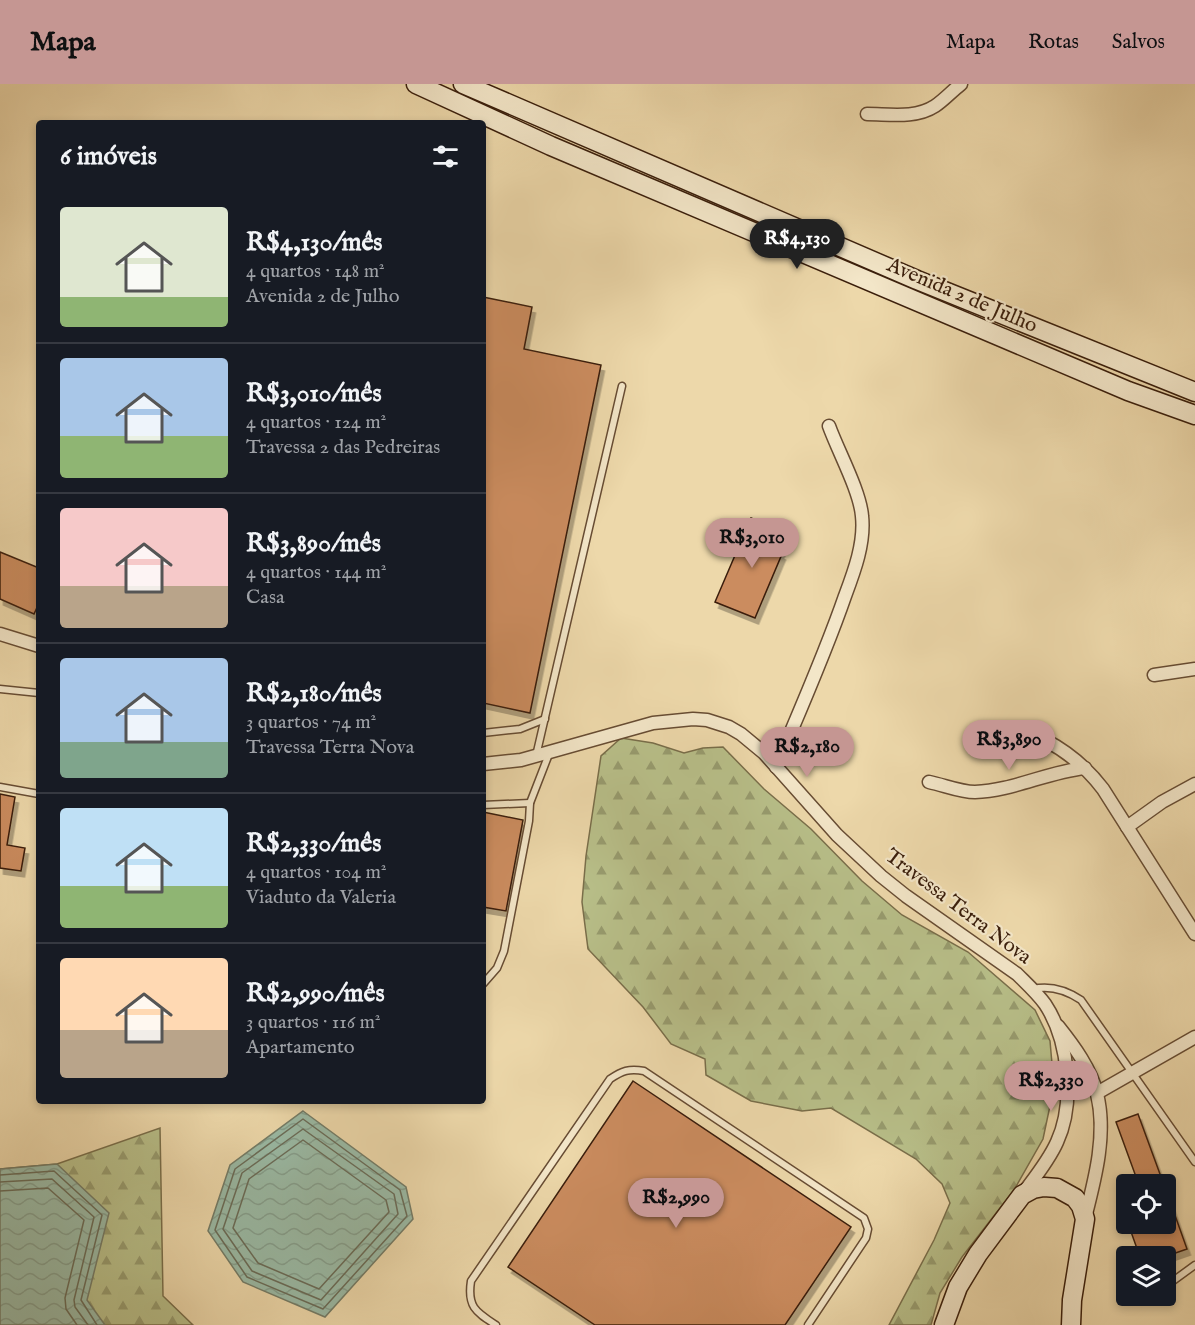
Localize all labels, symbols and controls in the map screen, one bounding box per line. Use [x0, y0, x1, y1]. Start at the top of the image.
text: Mapa [30, 25, 96, 60]
text: Mapa [946, 29, 995, 56]
text: Rotas [1028, 29, 1079, 56]
text: Salvos [1112, 29, 1165, 56]
text: 6 imóveis [60, 140, 157, 173]
icon: filters [429, 140, 462, 173]
pin: R$4,130 [742, 219, 852, 270]
text: R$4,130/mês [246, 226, 383, 259]
text: R$4,130 [764, 226, 830, 251]
icon: home [108, 231, 180, 303]
street label: Avenida 2 de Julho [882, 252, 1041, 340]
text: 4 quartos · 148 m² [246, 259, 385, 284]
text: Avenida 2 de Julho [246, 284, 399, 309]
text: R$3,010/mês [246, 377, 382, 410]
icon: home [108, 382, 180, 454]
text: 4 quartos · 124 m² [246, 410, 386, 435]
text: Travessa 2 das Pedreiras [246, 435, 440, 460]
pin: R$3,010 [697, 518, 807, 569]
text: R$3,010 [719, 525, 785, 550]
text: R$3,890/mês [246, 527, 381, 560]
icon: home [108, 532, 180, 604]
text: 4 quartos · 144 m² [246, 560, 387, 585]
text: Casa [246, 585, 285, 610]
text: R$2,180/mês [246, 677, 382, 710]
icon: home [108, 682, 180, 754]
text: 3 quartos · 74 m² [246, 710, 376, 735]
pin: R$3,890 [954, 720, 1064, 771]
pin: R$2,180 [752, 727, 862, 778]
text: R$3,890 [976, 727, 1042, 752]
text: R$2,180 [774, 734, 840, 759]
text: Travessa Terra Nova [246, 735, 414, 760]
text: R$2,330/mês [246, 827, 381, 860]
icon: home [108, 832, 180, 904]
street label: Travessa Terra Nova [879, 843, 1037, 972]
text: 4 quartos · 104 m² [246, 860, 387, 885]
text: Viaduto da Valeria [246, 885, 396, 910]
text: R$2,990/mês [246, 977, 385, 1010]
icon: home [108, 982, 180, 1054]
text: 3 quartos · 116 m² [246, 1010, 381, 1035]
text: Apartamento [246, 1035, 355, 1060]
pin: R$2,330 [996, 1061, 1106, 1112]
text: R$2,330 [1018, 1068, 1084, 1093]
map controls [1116, 1174, 1176, 1306]
button: locate [1116, 1174, 1176, 1234]
pin: R$2,990 [621, 1178, 731, 1229]
text: R$2,990 [642, 1185, 710, 1210]
button: layers [1116, 1246, 1176, 1306]

